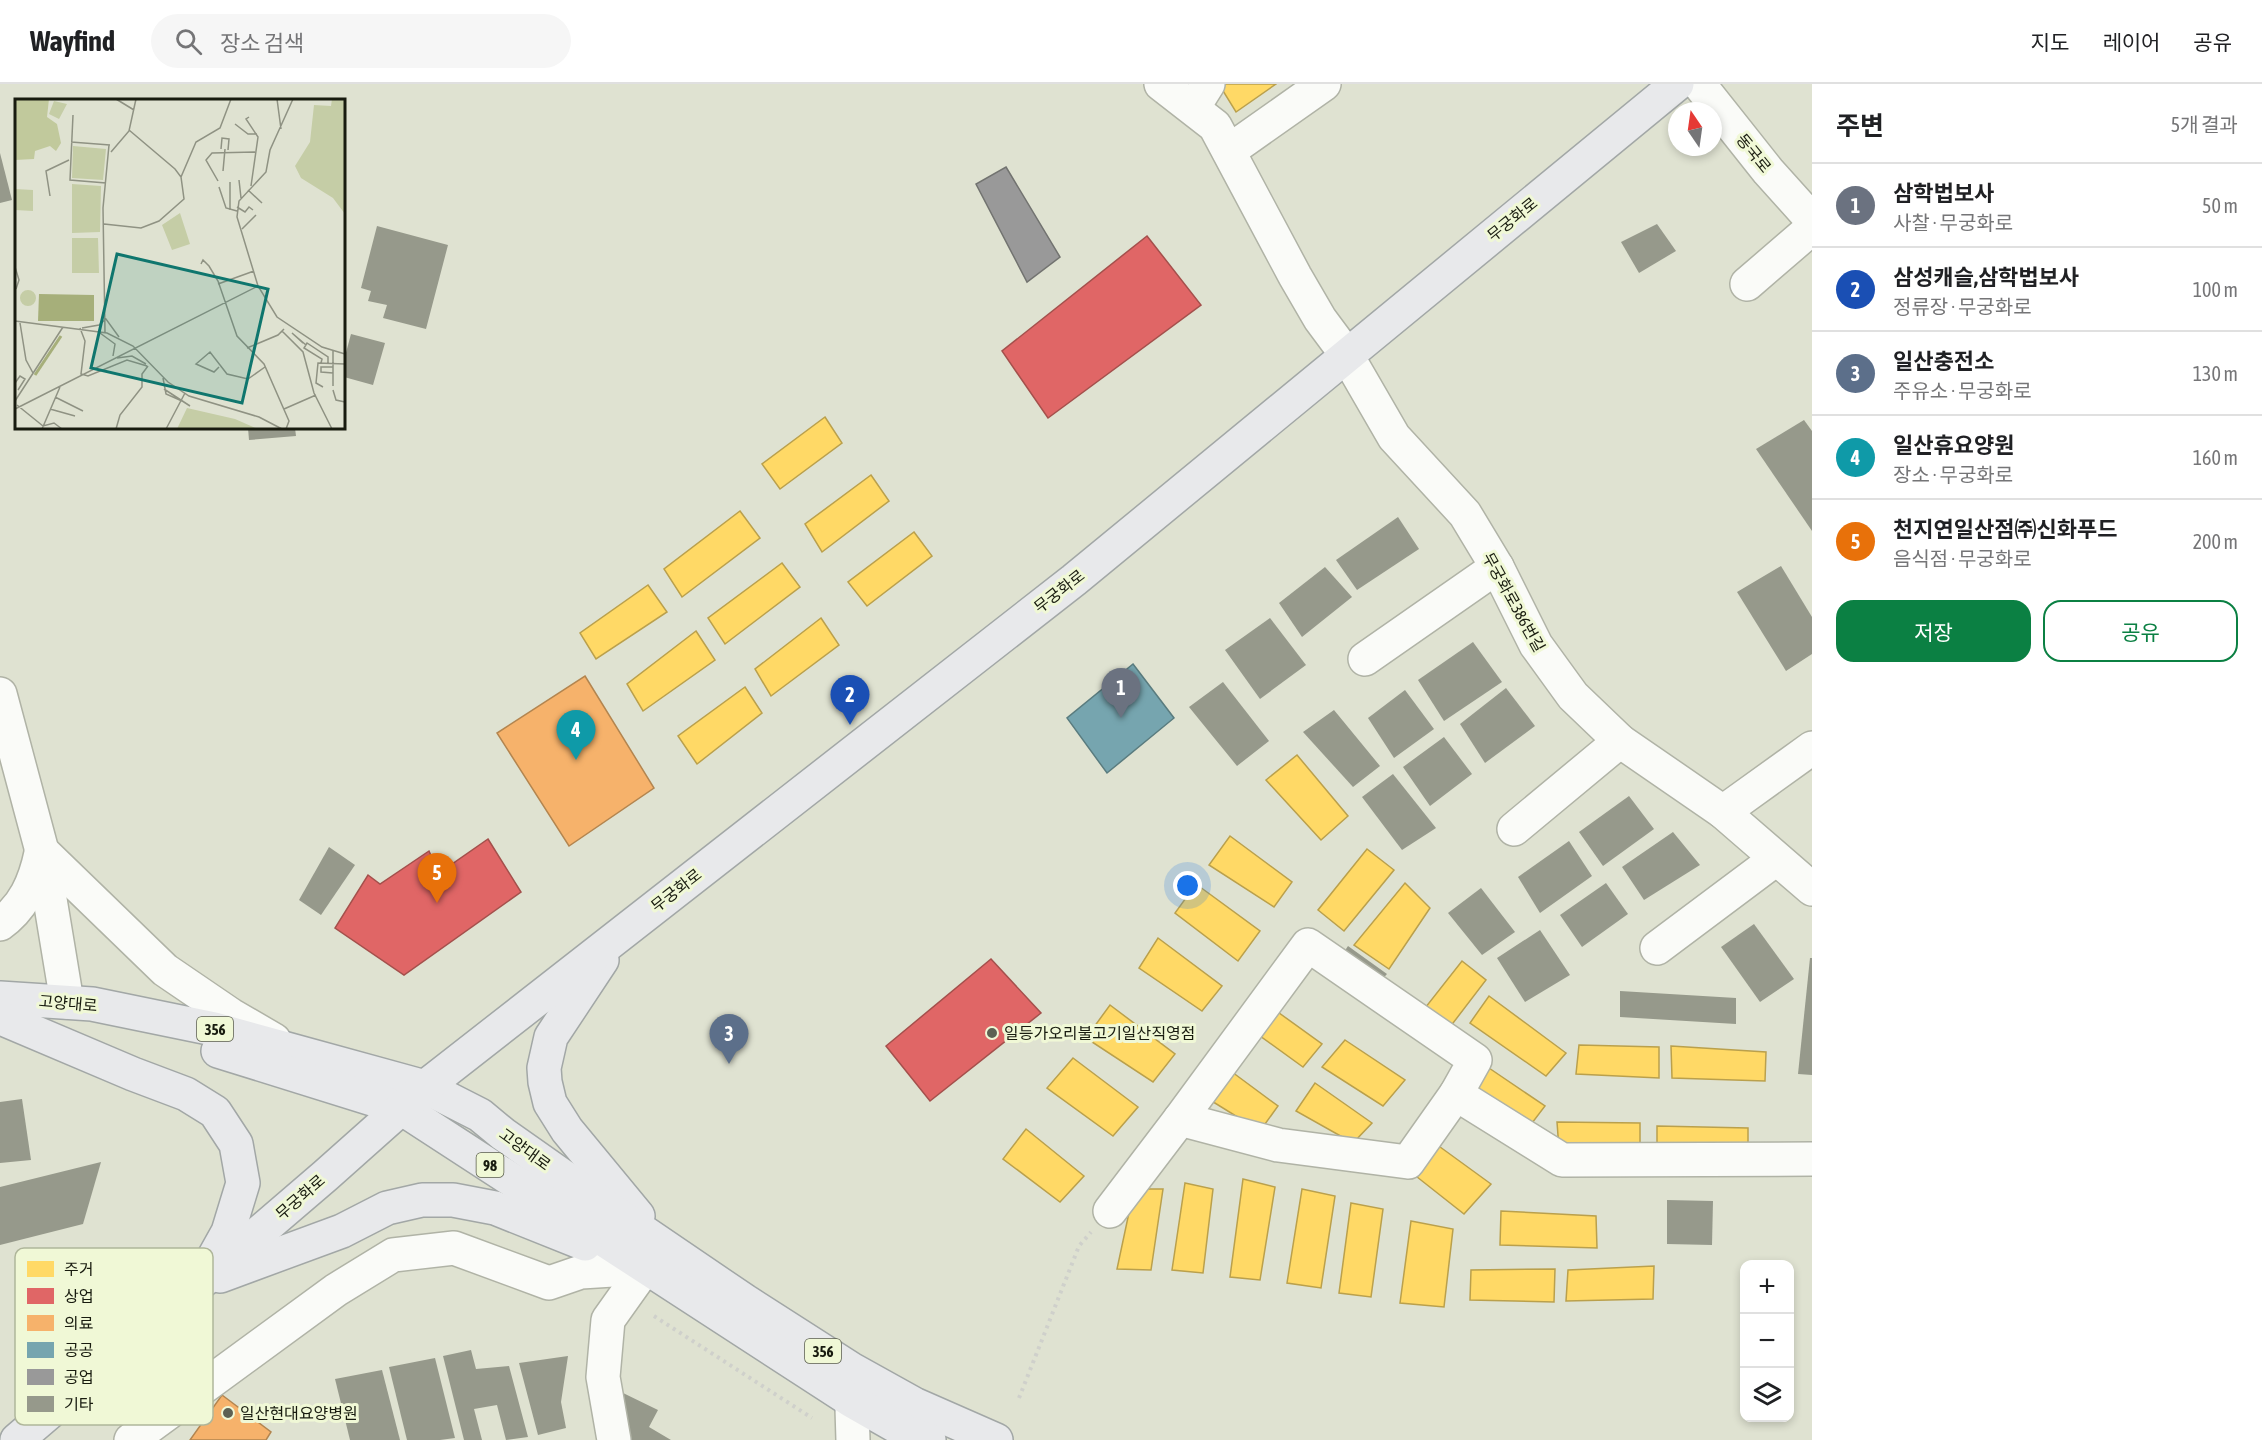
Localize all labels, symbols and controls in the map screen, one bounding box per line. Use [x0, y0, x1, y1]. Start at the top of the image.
search box [151, 14, 571, 68]
text: Wayfind [30, 25, 115, 57]
icon: search [172, 25, 205, 58]
text: 장소 검색 [220, 30, 304, 56]
text: 지도 [2031, 30, 2069, 54]
text: 레이어 [2102, 30, 2160, 54]
text: 공유 [2193, 30, 2232, 54]
inset map [15, 99, 345, 429]
north arrow [1668, 102, 1722, 156]
text: 주변 [1836, 111, 1884, 141]
text: 5개 결과 [2171, 113, 2238, 136]
street label: 동국로 [1733, 130, 1775, 176]
text: 삼학법보사 [1893, 180, 1994, 206]
street label: 무궁화로 [1483, 193, 1541, 245]
text: 1 [1851, 194, 1860, 217]
text: 50 m [2202, 194, 2238, 217]
text: 사찰 · 무궁화로 [1893, 211, 2013, 234]
text: 삼성캐슬,삼학법보사 [1893, 264, 2079, 290]
text: 2 [1851, 278, 1860, 301]
text: 100 m [2193, 278, 2238, 301]
text: 정류장 · 무궁화로 [1893, 295, 2032, 318]
text: 일산충전소 [1893, 348, 1994, 374]
text: 3 [1851, 362, 1860, 385]
text: 130 m [2193, 362, 2238, 385]
text: 주유소 · 무궁화로 [1893, 379, 2032, 402]
text: 일산휴요양원 [1893, 432, 2014, 458]
text: 4 [1851, 446, 1860, 469]
text: 160 m [2193, 446, 2238, 469]
text: 장소 · 무궁화로 [1893, 463, 2013, 486]
text: 천지연일산점㈜신화푸드 [1893, 516, 2117, 542]
text: 5 [1851, 530, 1860, 553]
text: 200 m [2193, 530, 2238, 553]
text: 음식점 · 무궁화로 [1893, 547, 2032, 570]
street label: 무궁화로386번길 [1479, 549, 1549, 655]
street label: 무궁화로 [1030, 566, 1088, 616]
button: 저장 [1836, 600, 2031, 662]
button: 공유 [2043, 600, 2238, 662]
pin: 1 [1102, 668, 1140, 718]
pin: 2 [830, 676, 870, 725]
pin: 4 [556, 710, 596, 760]
pin: 5 [418, 854, 456, 903]
street label: 무궁화로 [647, 865, 705, 915]
your location [1173, 871, 1202, 900]
street label: 고양대로 [38, 991, 98, 1015]
pin: 3 [710, 1014, 748, 1064]
road number: 356 [197, 1017, 233, 1041]
place label: 일등가오리불고기일산직영점 [1004, 1024, 1195, 1042]
marker: 일등가오리불고기일산직영점 [985, 1026, 999, 1040]
street label: 고양대로 [496, 1124, 554, 1174]
road number: 98 [476, 1153, 504, 1177]
street label: 무궁화로 [272, 1171, 328, 1223]
legend [15, 1248, 213, 1425]
text: 주거 [64, 1260, 93, 1278]
map controls [1740, 1260, 1794, 1422]
button: + [1740, 1260, 1794, 1314]
text: 상업 [64, 1287, 93, 1305]
text: 의료 [64, 1314, 93, 1332]
button: − [1740, 1314, 1794, 1368]
road number: 356 [805, 1339, 841, 1363]
text: 공공 [64, 1341, 93, 1359]
text: 공업 [64, 1368, 93, 1386]
button: layers [1740, 1368, 1794, 1422]
text: 기타 [64, 1395, 94, 1413]
place label: 일산현대요양병원 [240, 1404, 358, 1422]
marker: 일산현대요양병원 [221, 1406, 235, 1420]

